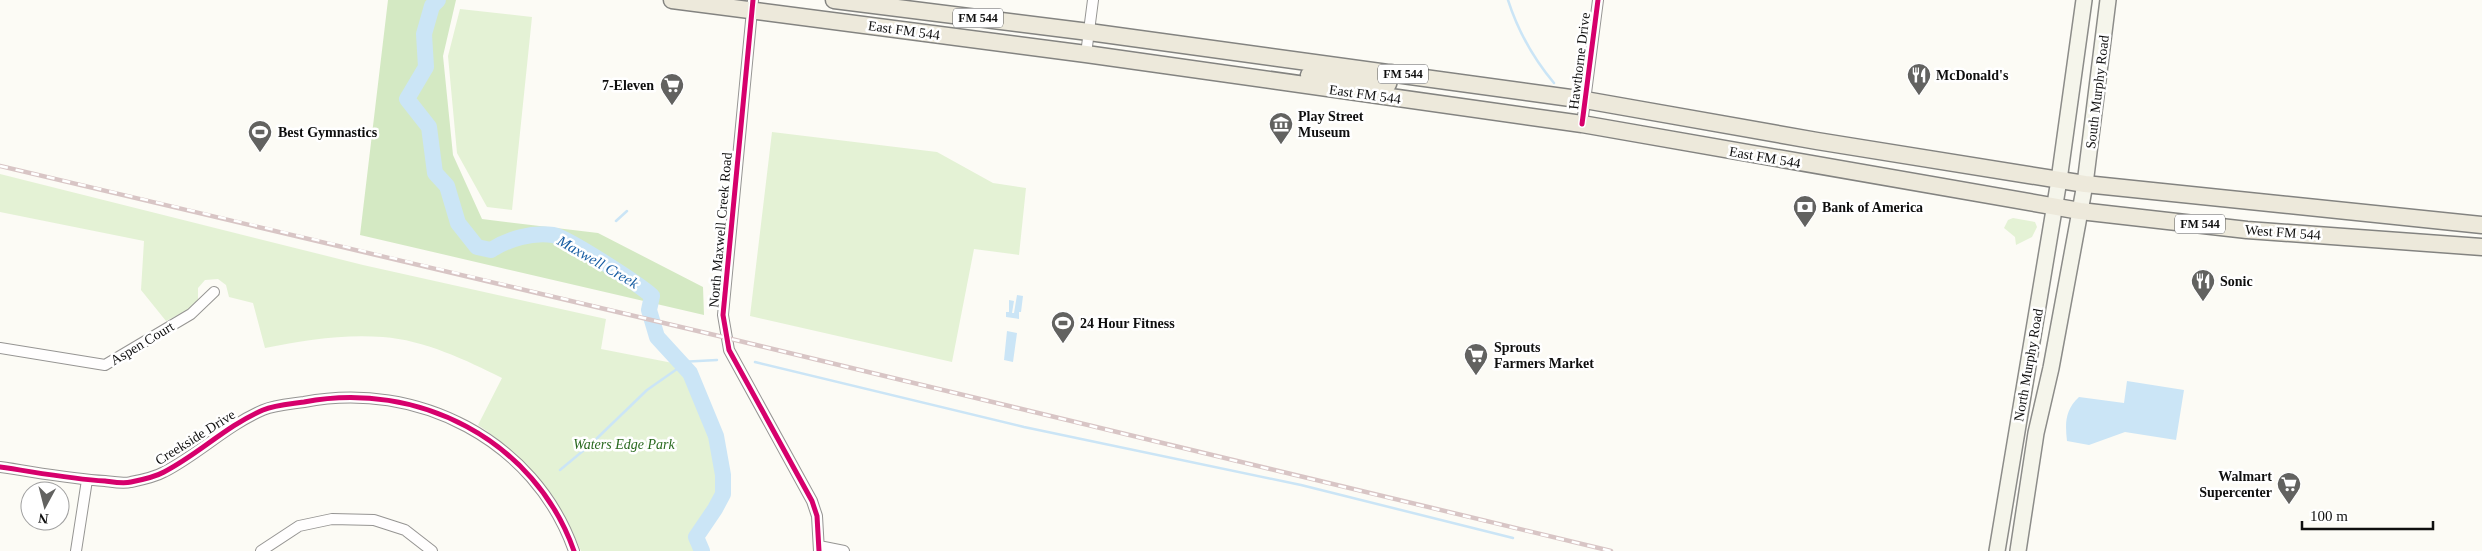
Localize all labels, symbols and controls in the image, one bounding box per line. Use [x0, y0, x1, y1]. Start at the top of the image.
road number: FM 544 [953, 8, 1003, 28]
street label: Hawthorne Drive [1566, 12, 1593, 110]
street label: East FM 544 [867, 18, 941, 43]
street label: South Murphy Road [2083, 34, 2112, 150]
restaurant icon: McDonald's [1906, 62, 1932, 96]
road number: FM 544 [1378, 64, 1428, 84]
place label: McDonald's [1936, 68, 2009, 83]
supermarket icon: 7-Eleven [659, 72, 685, 106]
place label: 7-Eleven [602, 78, 654, 93]
street label: East FM 544 [1328, 82, 1402, 107]
place label: Play Street Museum [1298, 109, 1364, 140]
museum icon: Play Street Museum [1268, 111, 1294, 145]
sports icon: Best Gymnastics [247, 119, 273, 153]
place label: Best Gymnastics [278, 125, 378, 140]
street label: East FM 544 [1728, 144, 1802, 171]
street label: North Maxwell Creek Road [706, 152, 735, 308]
bank icon: Bank of America [1792, 194, 1818, 228]
place label: Bank of America [1822, 200, 1923, 215]
road number: FM 544 [2175, 214, 2225, 233]
street label: West FM 544 [2245, 222, 2321, 243]
water label: Maxwell Creek [554, 232, 642, 292]
restaurant icon: Sonic [2190, 268, 2216, 302]
place label: Sonic [2220, 274, 2253, 289]
street label: North Murphy Road [2011, 307, 2046, 423]
sports icon: 24 Hour Fitness [1050, 310, 1076, 344]
place label: 24 Hour Fitness [1080, 316, 1175, 331]
street label: Aspen Court [108, 319, 177, 368]
place label: Sprouts Farmers Market [1494, 340, 1594, 371]
supermarket icon: Sprouts Farmers Market [1463, 342, 1489, 376]
street label: Creekside Drive [153, 407, 238, 468]
park label: Waters Edge Park [573, 437, 675, 452]
place label: Walmart Supercenter [2199, 469, 2272, 500]
supermarket icon: Walmart Supercenter [2276, 471, 2302, 505]
north arrow [20, 481, 70, 531]
scale bar [2302, 498, 2433, 530]
text: 100 m [2310, 508, 2348, 524]
text: N [38, 510, 49, 526]

